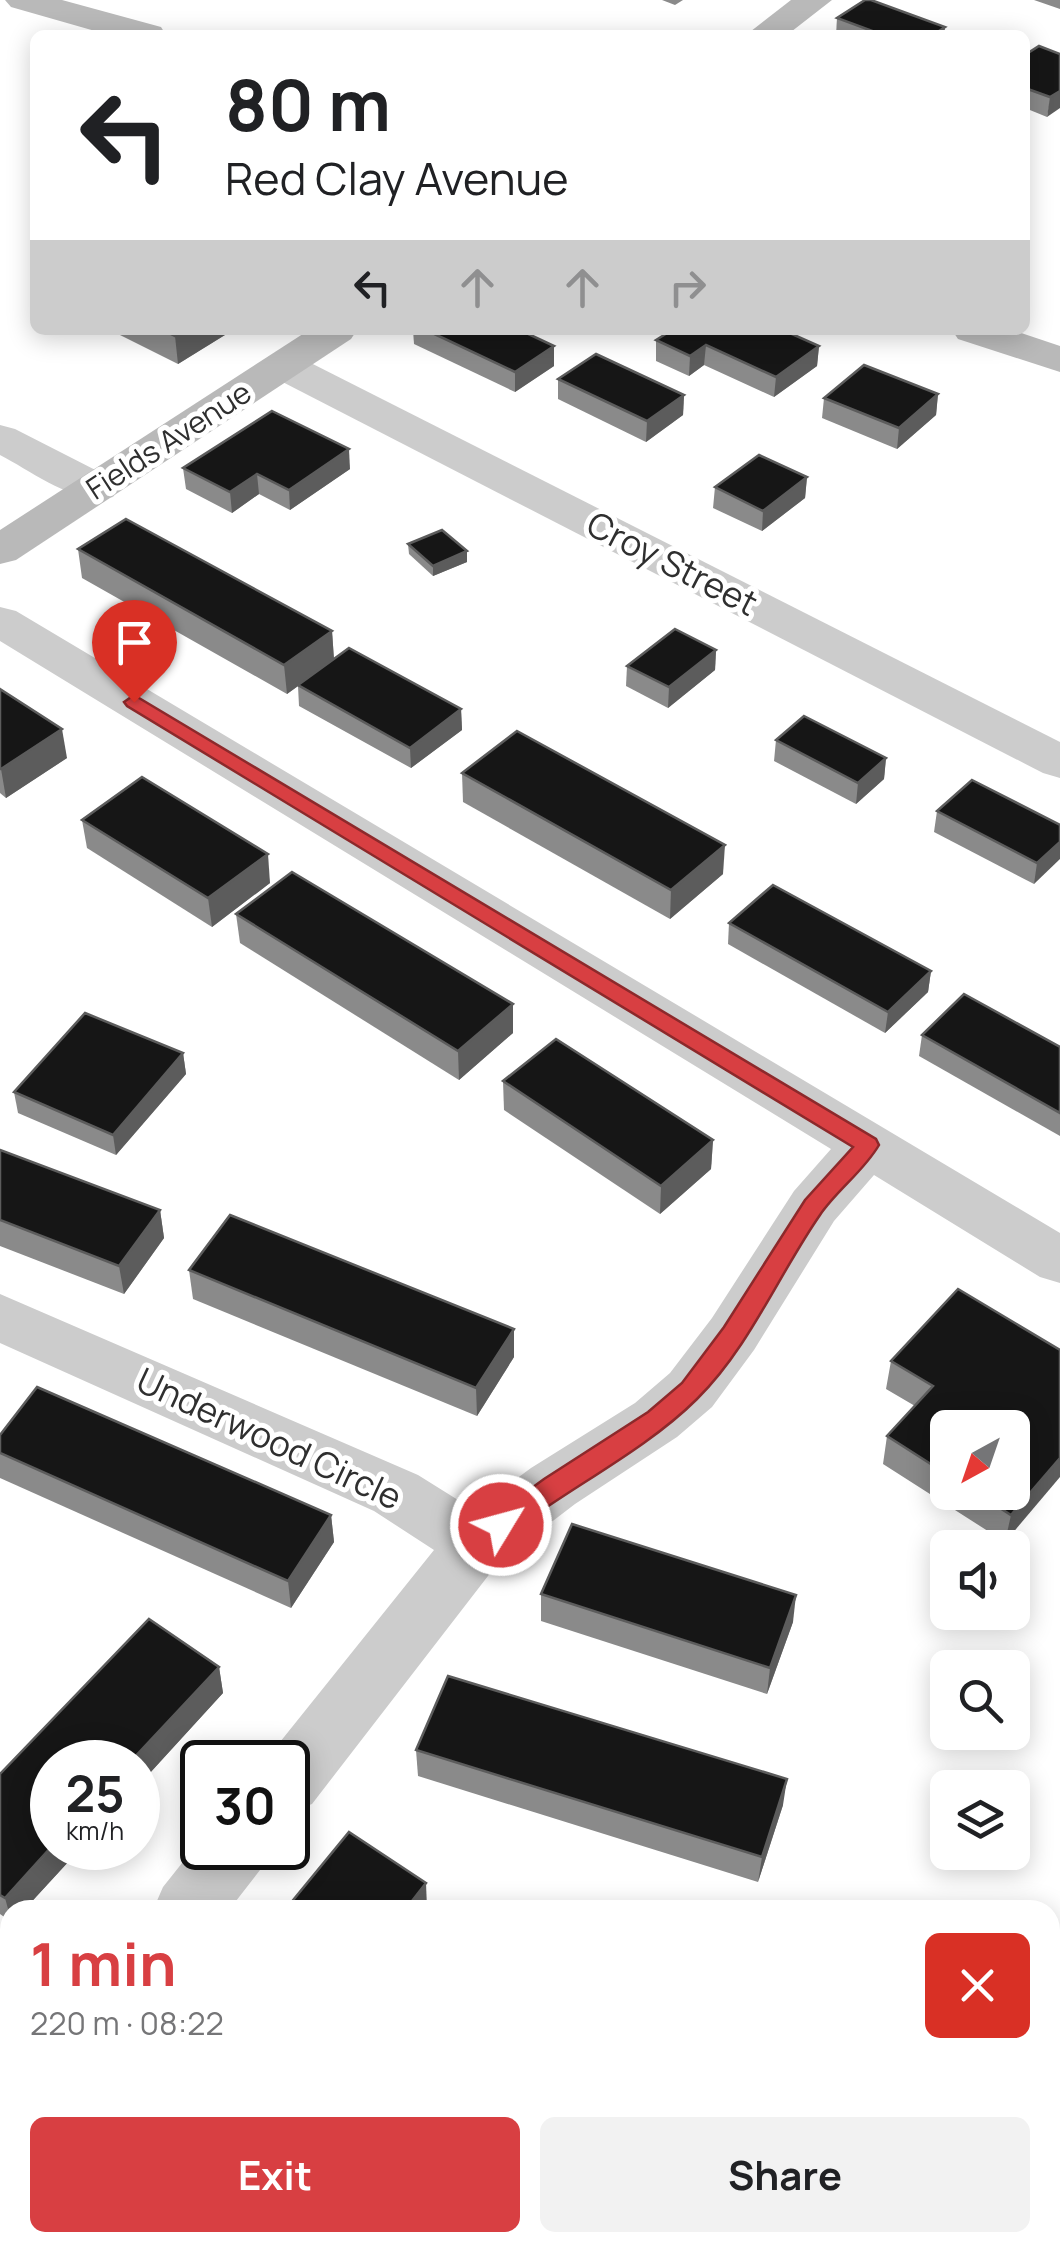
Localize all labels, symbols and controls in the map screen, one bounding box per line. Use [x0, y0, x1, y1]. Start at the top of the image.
text: 80 m [225, 56, 391, 152]
icon: left [60, 70, 190, 200]
text: Red Clay Avenue [225, 147, 569, 209]
icon: left [345, 260, 400, 315]
icon: ahead [450, 260, 505, 315]
icon: ahead [555, 260, 610, 315]
icon: right [660, 260, 715, 315]
street label: Fields Avenue [78, 371, 259, 508]
street label: Croy Street [579, 500, 766, 627]
pin [92, 600, 177, 703]
icon: arrive [107, 615, 162, 670]
street label: Underwood Circle [129, 1356, 410, 1521]
north arrow [930, 1410, 1030, 1510]
map controls [930, 1410, 1030, 1870]
position arrow [449, 1473, 553, 1577]
button: sound [930, 1530, 1030, 1630]
button: search [930, 1650, 1030, 1750]
speed limit sign: 30 [180, 1740, 310, 1870]
text: 25 [65, 1759, 125, 1827]
button: layers [930, 1770, 1030, 1870]
text: km/h [66, 1813, 124, 1848]
text: 1 min [30, 1922, 177, 2004]
button: close [925, 1933, 1030, 2038]
text: 220 m · 08:22 [30, 2001, 224, 2045]
button: Exit [30, 2117, 520, 2232]
button: Share [540, 2117, 1030, 2232]

